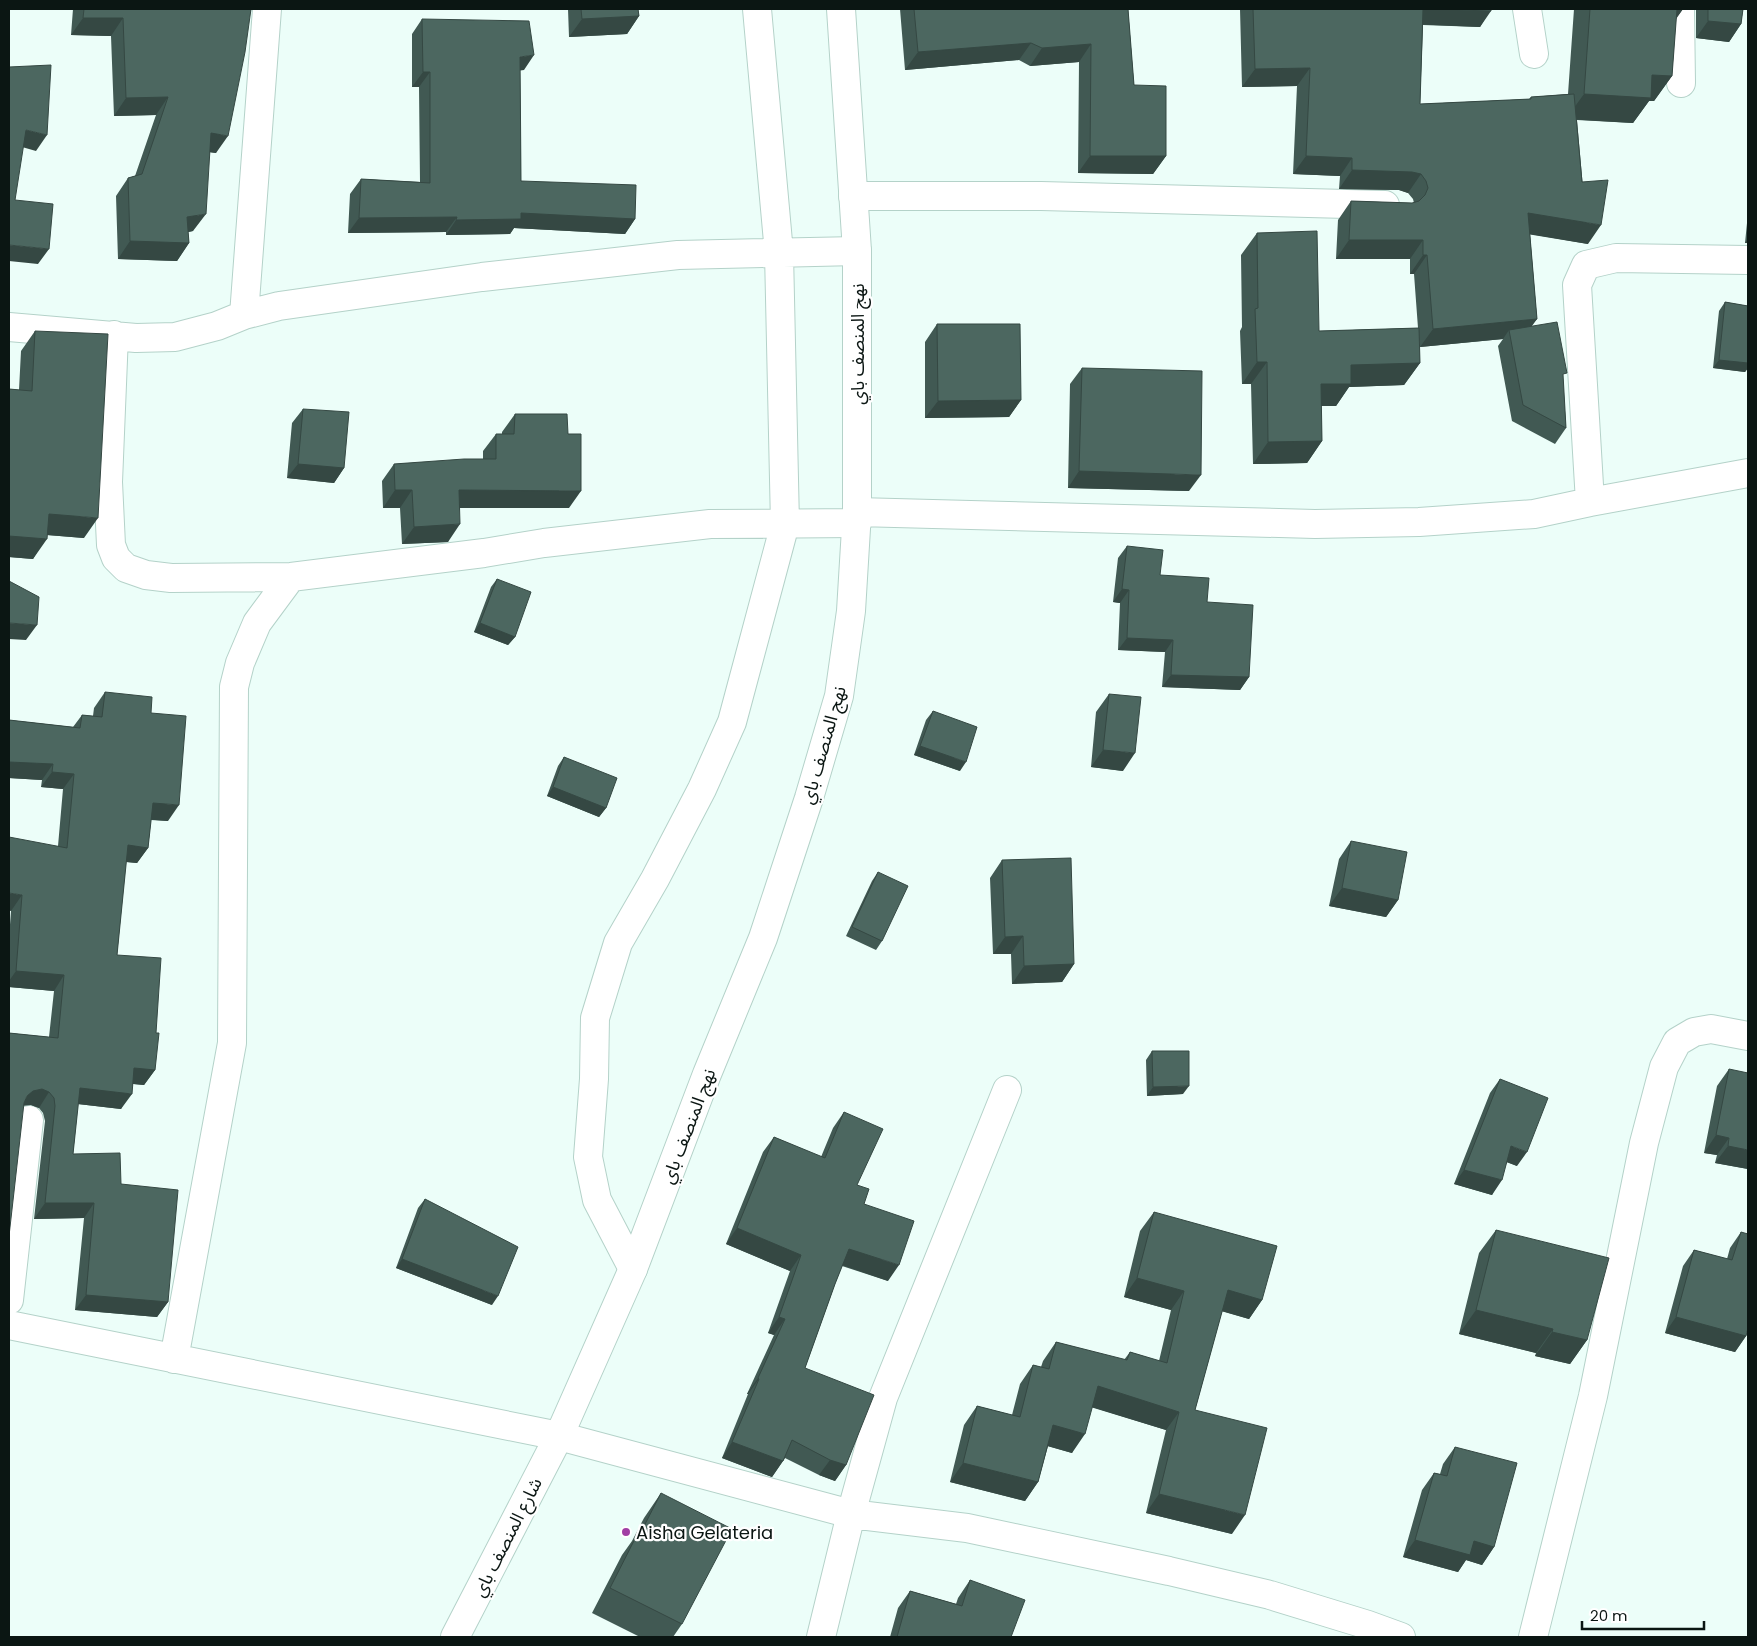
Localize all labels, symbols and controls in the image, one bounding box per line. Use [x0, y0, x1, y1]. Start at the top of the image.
street label: نهج المنصف باي [845, 283, 871, 405]
street label: نهج المنصف باي [794, 683, 853, 807]
street label: نهج المنصف باي [655, 1065, 723, 1188]
street label: شارع المنصف باي [466, 1473, 550, 1602]
place label: Aisha Gelateria [636, 1520, 773, 1545]
marker: Aisha Gelateria [620, 1526, 632, 1538]
scale bar [1582, 1598, 1704, 1630]
text: 20 m [1590, 1605, 1628, 1626]

